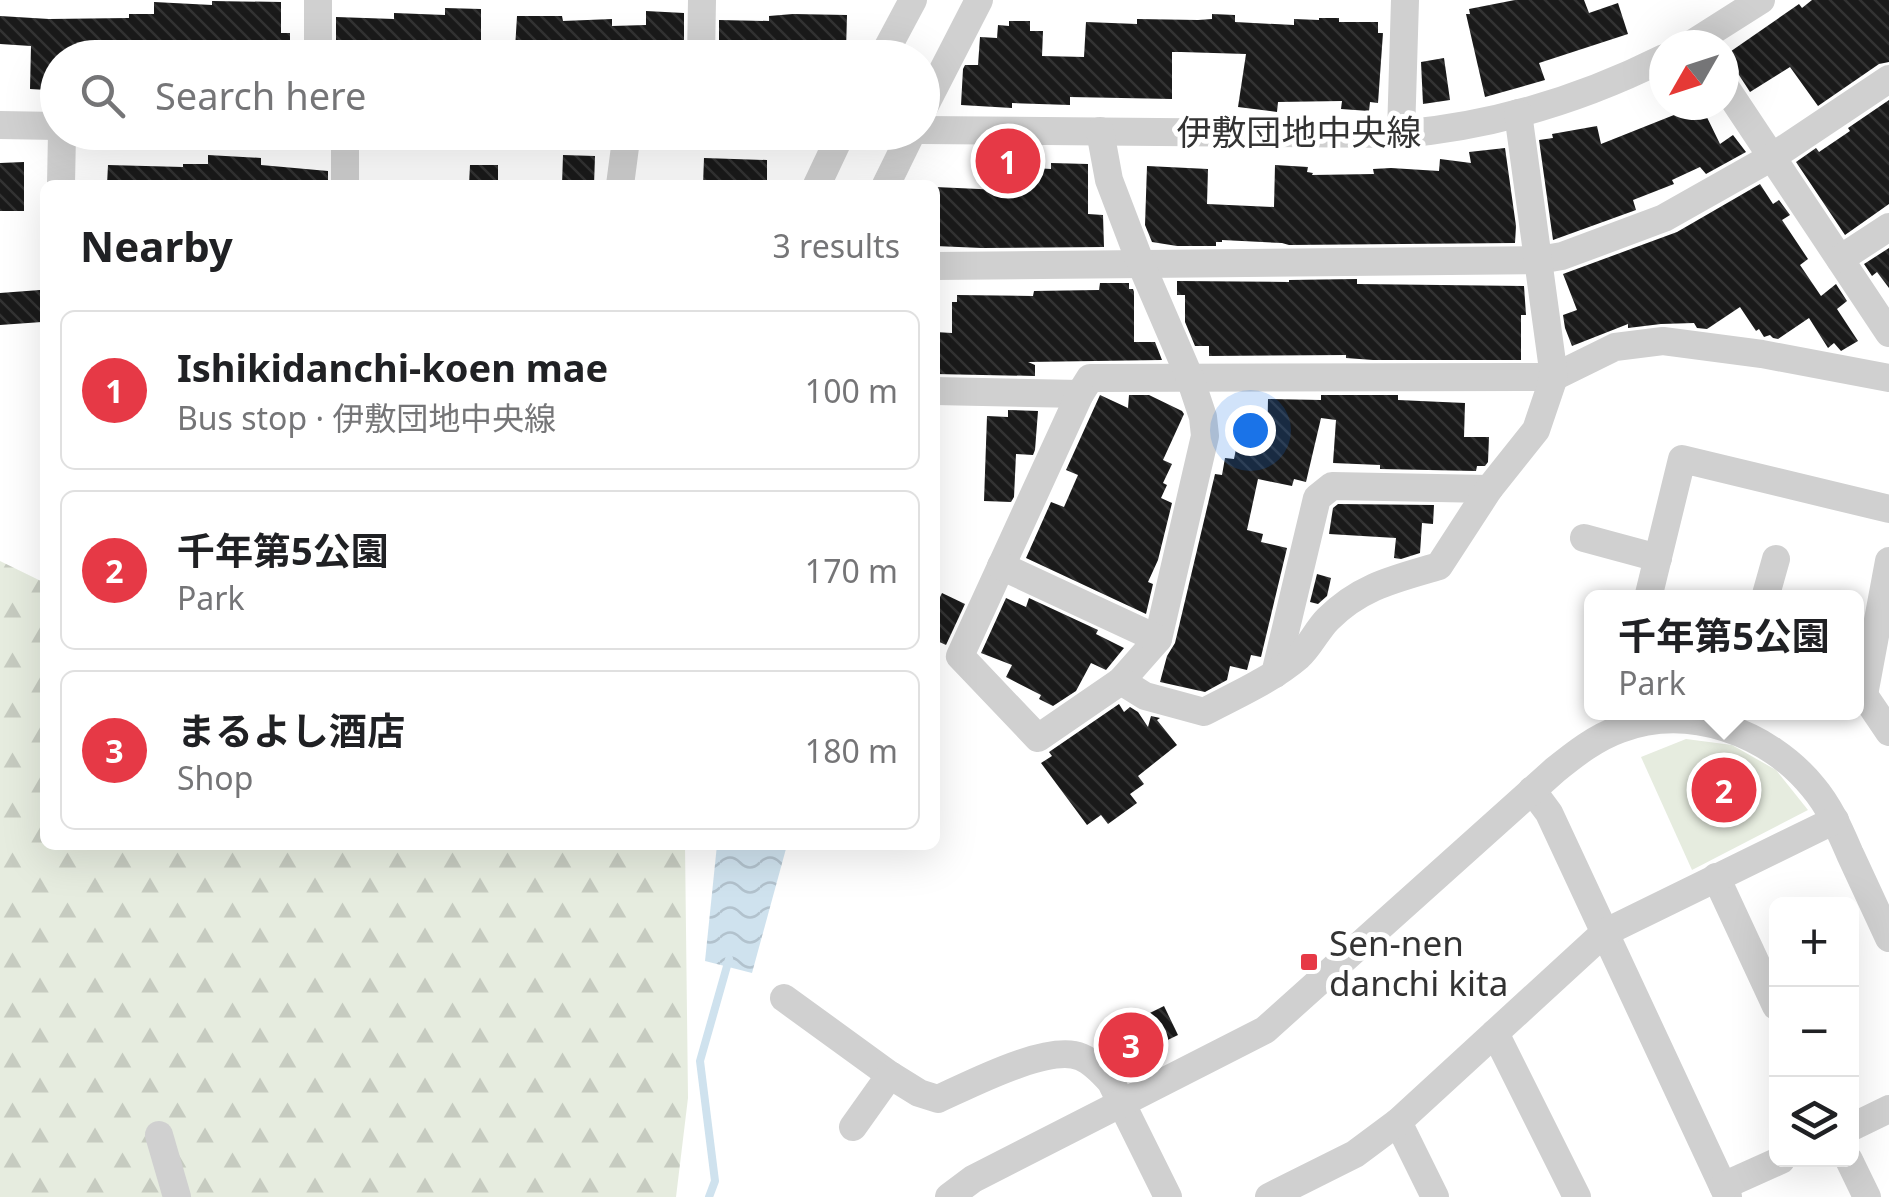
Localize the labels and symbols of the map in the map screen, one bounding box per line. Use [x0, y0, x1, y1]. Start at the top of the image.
north arrow [1649, 30, 1739, 120]
street label: 伊敷団地中央線 [1176, 108, 1422, 155]
pin: 1 [976, 124, 1040, 198]
your location [1225, 405, 1276, 456]
pin: 2 [1692, 752, 1756, 828]
place label: Sen-nen danchi kita [1329, 919, 1508, 1006]
marker: Sen-nen danchi kita [1298, 951, 1320, 973]
pin: 3 [1098, 1008, 1164, 1082]

